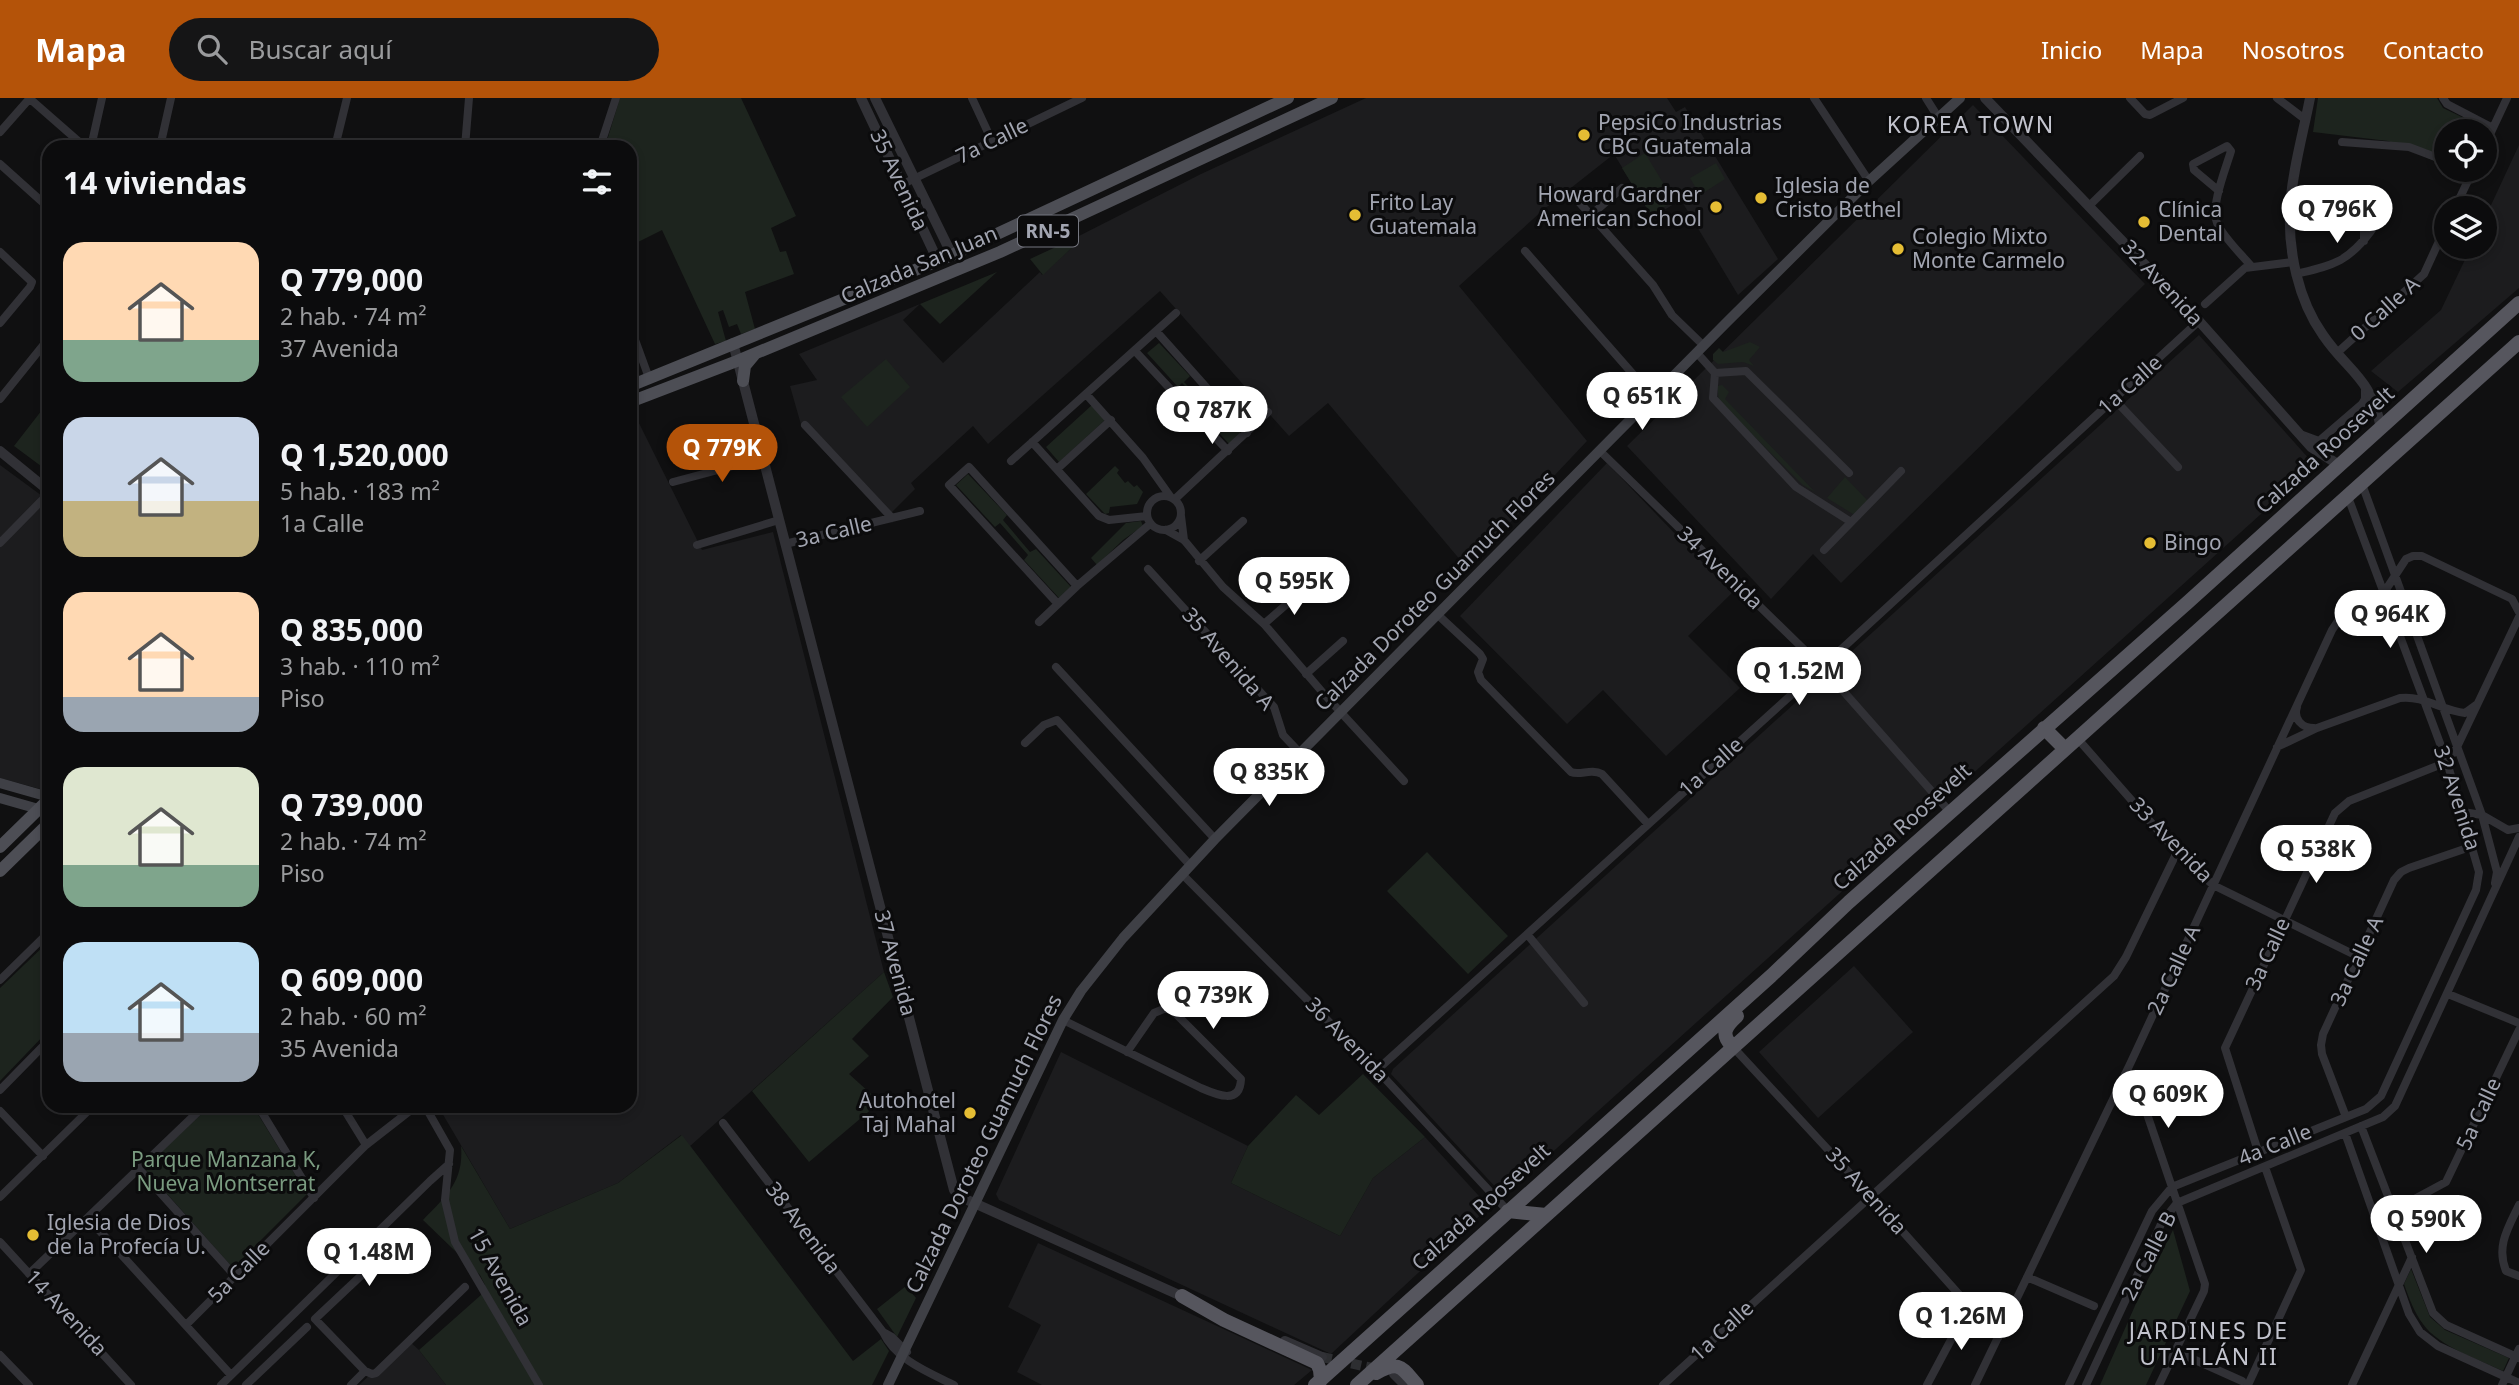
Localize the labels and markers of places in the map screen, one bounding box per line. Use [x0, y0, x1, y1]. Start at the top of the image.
place label: PepsiCo Industrias CBC Guatemala [1598, 108, 1782, 160]
marker: PepsiCo Industrias CBC Guatemala [1576, 127, 1592, 143]
place label: Iglesia de Cristo Bethel [1775, 171, 1901, 223]
place label: Howard Gardner American School [1537, 180, 1702, 232]
pin: Q 796K [2280, 186, 2394, 245]
place label: Frito Lay Guatemala [1369, 188, 1477, 240]
marker: Iglesia de Cristo Bethel [1753, 190, 1769, 206]
place label: Clínica Dental [2158, 195, 2223, 247]
marker: Howard Gardner American School [1708, 199, 1724, 215]
marker: Frito Lay Guatemala [1347, 207, 1363, 223]
marker: Clínica Dental [2136, 214, 2152, 230]
place label: Colegio Mixto Monte Carmelo [1912, 222, 2065, 274]
marker: Colegio Mixto Monte Carmelo [1890, 241, 1906, 257]
pin: Q 651K [1585, 372, 1699, 432]
pin: Q 787K [1155, 386, 1269, 446]
pin: Q 779K [665, 424, 779, 484]
place label: Bingo [2164, 528, 2222, 556]
marker: Bingo [2142, 535, 2158, 551]
pin: Q 595K [1237, 558, 1351, 617]
pin: Q 964K [2333, 590, 2447, 650]
pin: Q 1.52M [1734, 648, 1864, 707]
pin: Q 835K [1212, 748, 1326, 808]
pin: Q 538K [2259, 826, 2373, 885]
pin: Q 739K [1156, 972, 1270, 1031]
pin: Q 609K [2111, 1070, 2225, 1130]
place label: Autohotel Taj Mahal [859, 1086, 956, 1138]
marker: Autohotel Taj Mahal [962, 1105, 978, 1121]
pin: Q 590K [2369, 1196, 2483, 1255]
place label: Iglesia de Dios de la Profecía U. [47, 1208, 206, 1260]
marker: Iglesia de Dios de la Profecía U. [25, 1227, 41, 1243]
pin: Q 1.48M [304, 1228, 434, 1288]
pin: Q 1.26M [1896, 1292, 2026, 1352]

